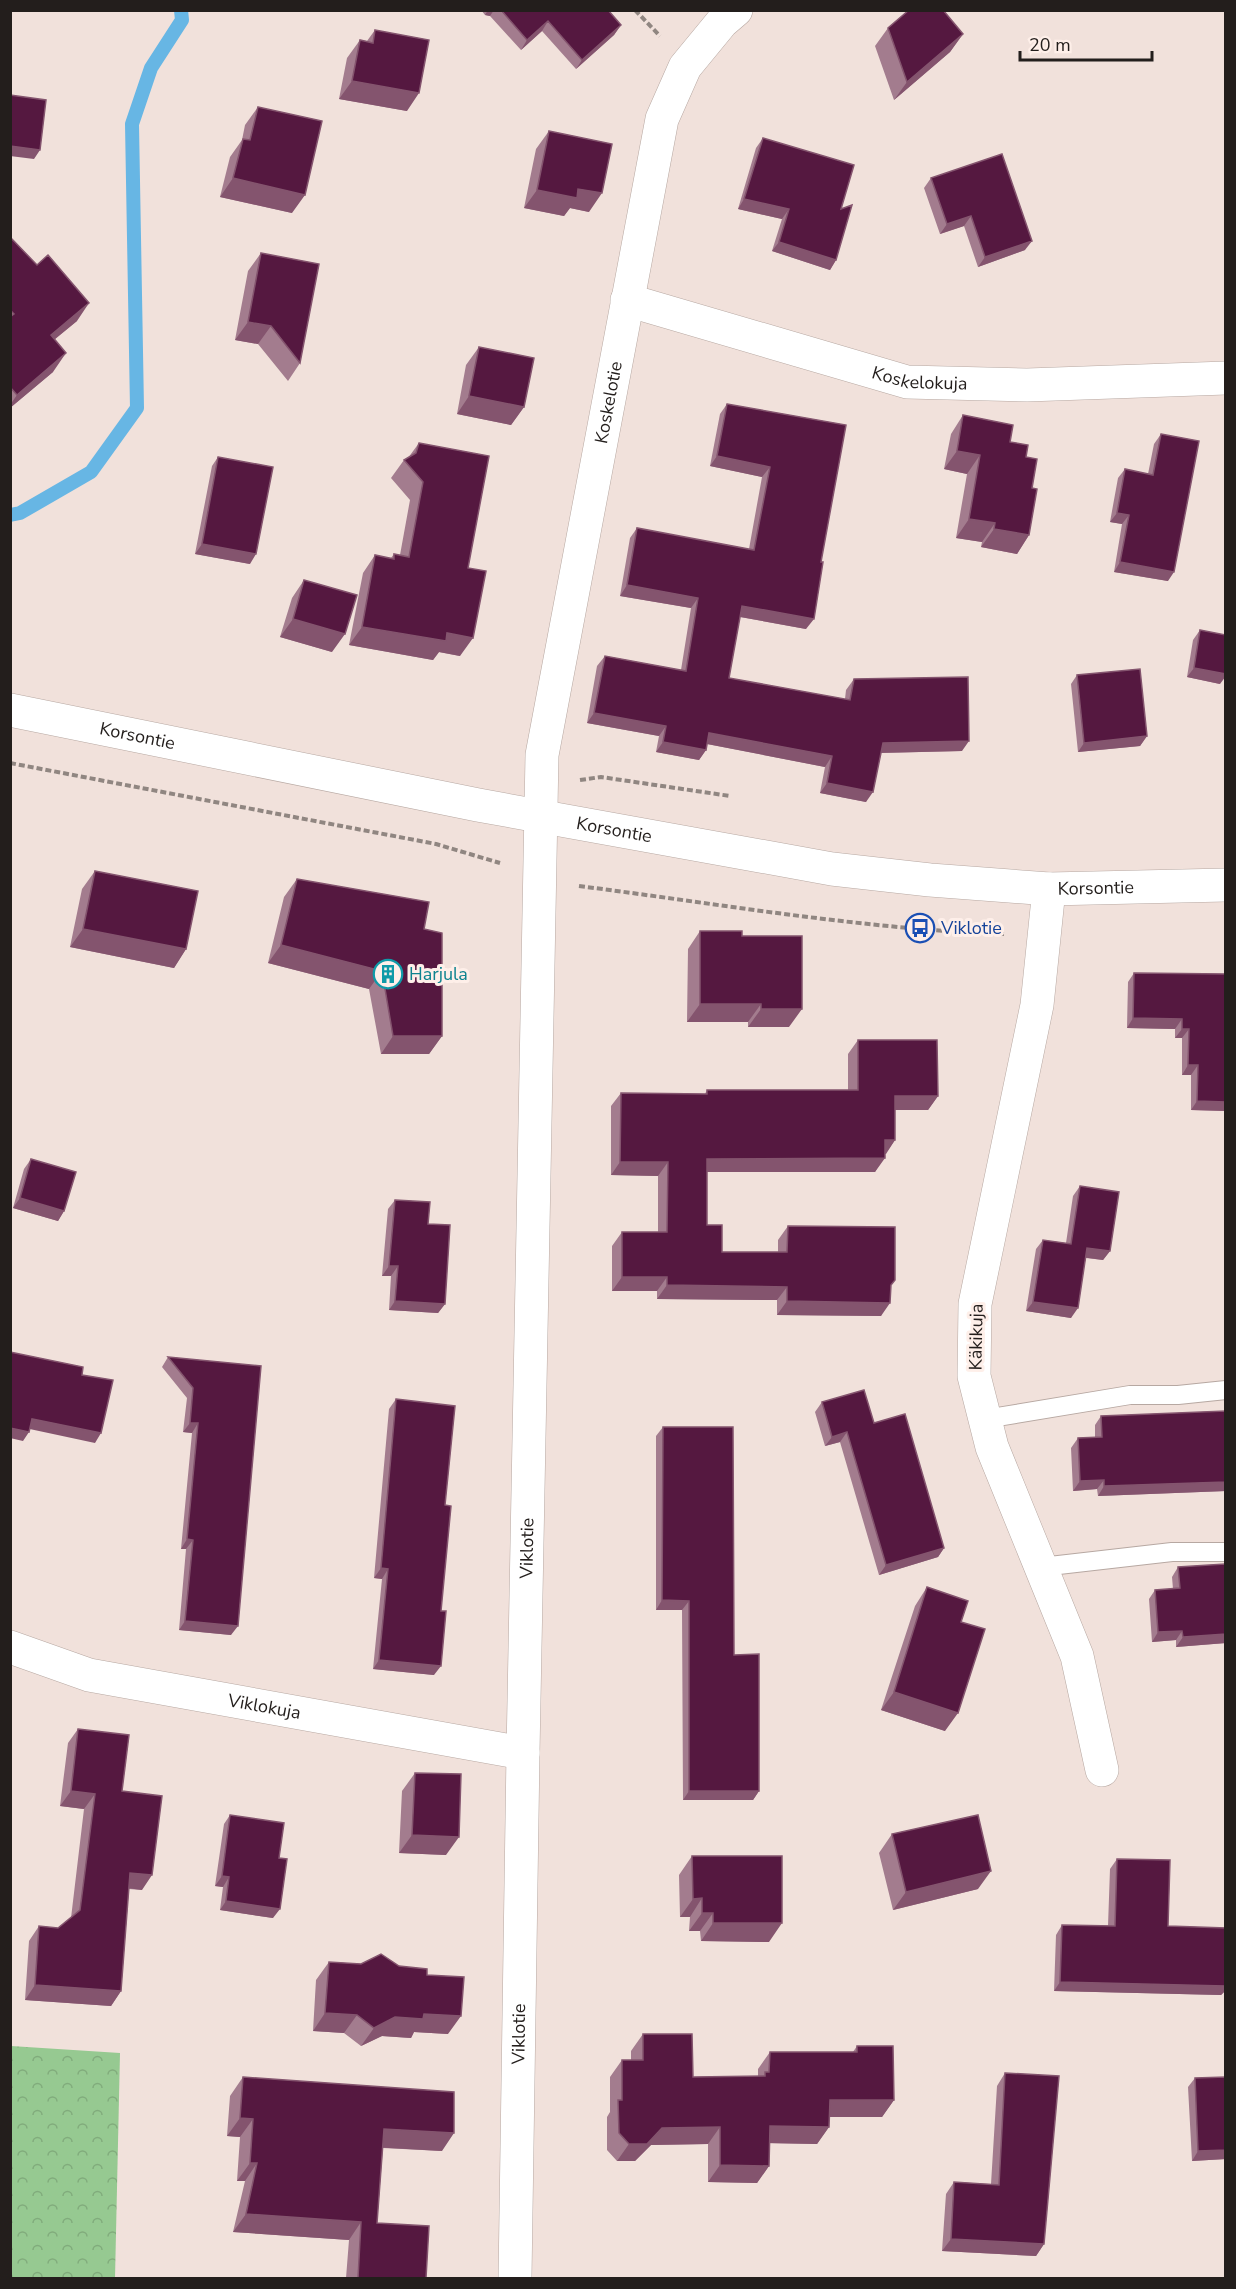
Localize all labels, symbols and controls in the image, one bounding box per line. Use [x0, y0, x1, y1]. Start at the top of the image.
scale bar [1020, 24, 1152, 62]
text: 20 m [1029, 33, 1071, 57]
street label: Koskelotie [589, 359, 628, 446]
street label: Koskelokuja [869, 360, 968, 396]
street label: Korsontie [98, 716, 177, 755]
street label: Korsontie [575, 811, 654, 848]
street label: Korsontie [1057, 875, 1134, 901]
bus stop icon: Viklotie [904, 912, 936, 944]
place label: Viklotie [940, 916, 1002, 940]
building icon: Harjula [372, 958, 404, 990]
place label: Harjula [409, 962, 468, 986]
street label: Käkikuja [963, 1303, 989, 1371]
street label: Viklotie [514, 1517, 539, 1580]
street label: Viklokuja [225, 1688, 303, 1725]
street label: Viklotie [506, 2003, 531, 2066]

